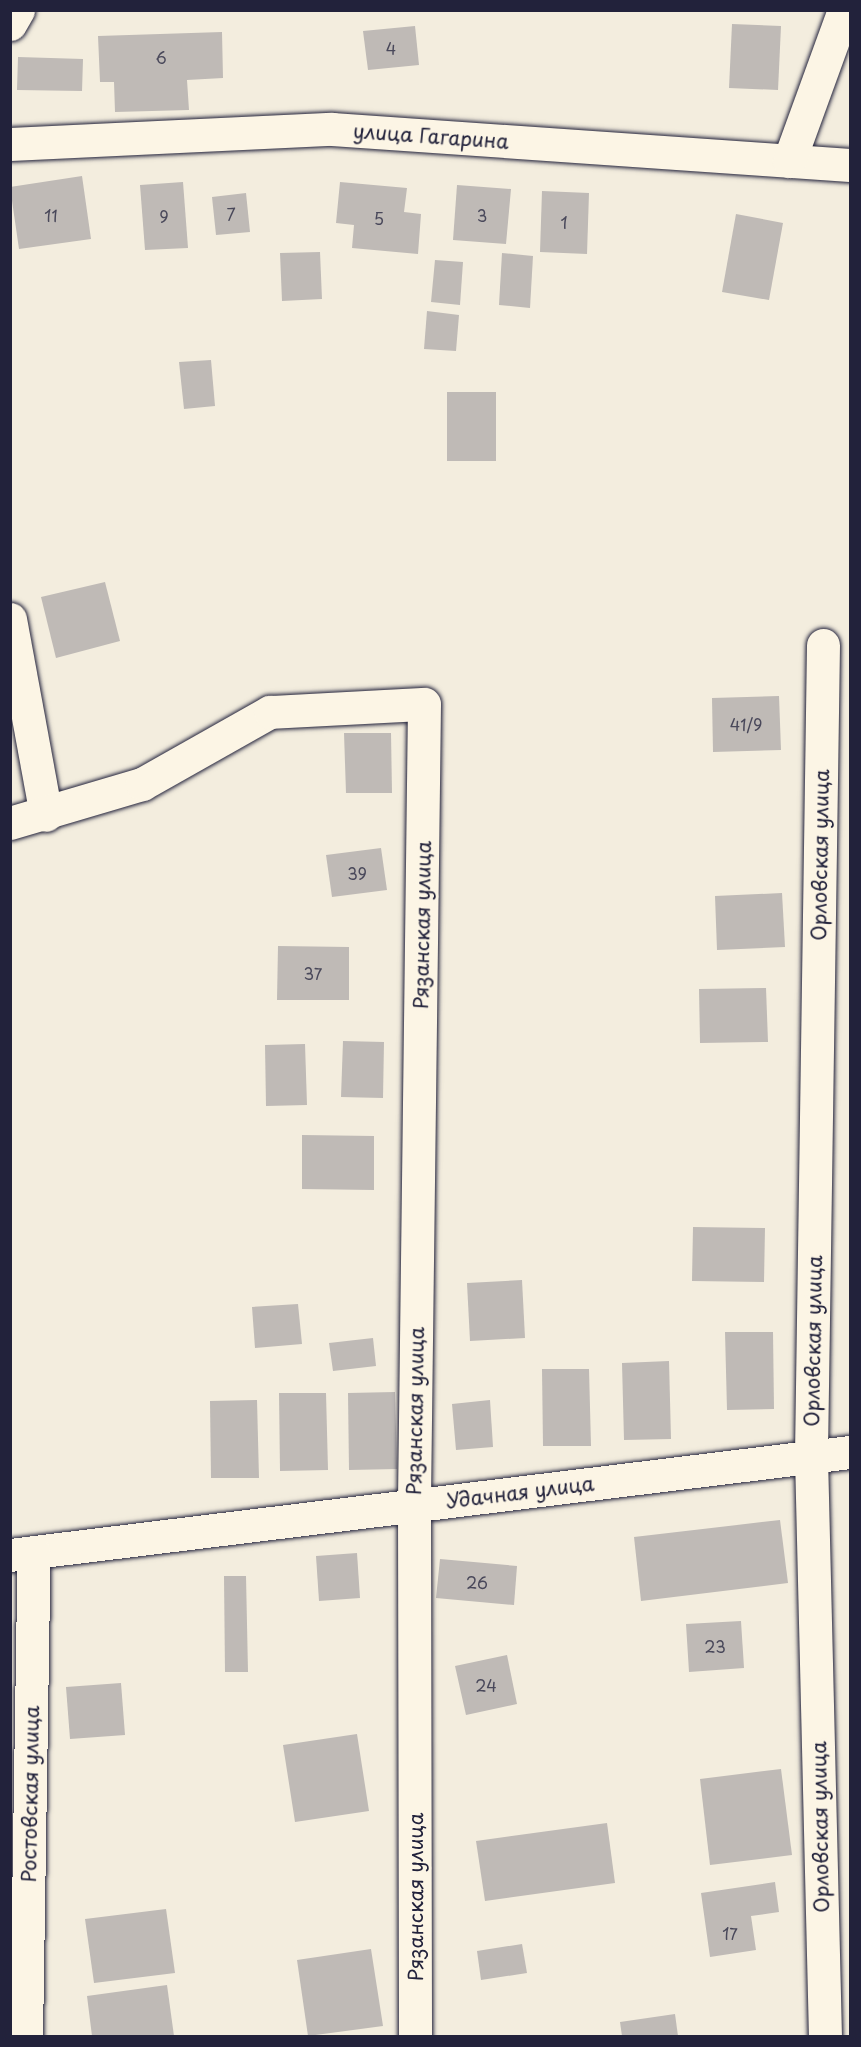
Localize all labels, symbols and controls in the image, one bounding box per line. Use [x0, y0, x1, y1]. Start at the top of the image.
house number: 4 [386, 38, 396, 58]
house number: 6 [155, 47, 167, 67]
street label: улица Гагарина [352, 119, 510, 153]
house number: 7 [226, 204, 236, 224]
house number: 11 [44, 205, 58, 225]
house number: 3 [477, 205, 487, 225]
house number: 9 [159, 206, 169, 226]
house number: 5 [374, 208, 384, 228]
house number: 1 [560, 212, 568, 232]
house number: 41/9 [730, 714, 762, 734]
street label: Орловская улица [806, 768, 834, 942]
street label: Рязанская улица [409, 840, 435, 1010]
house number: 39 [347, 863, 367, 883]
house number: 37 [304, 963, 322, 983]
street label: Орловская улица [799, 1254, 827, 1428]
street label: Рязанская улица [402, 1326, 428, 1496]
street label: Удачная улица [444, 1471, 596, 1513]
house number: 26 [466, 1572, 488, 1592]
house number: 23 [704, 1636, 726, 1656]
house number: 24 [475, 1675, 497, 1695]
street label: Ростовская улица [16, 1705, 44, 1883]
street label: Орловская улица [806, 1740, 834, 1914]
street label: Рязанская улица [403, 1812, 427, 1982]
house number: 17 [722, 1923, 738, 1943]

